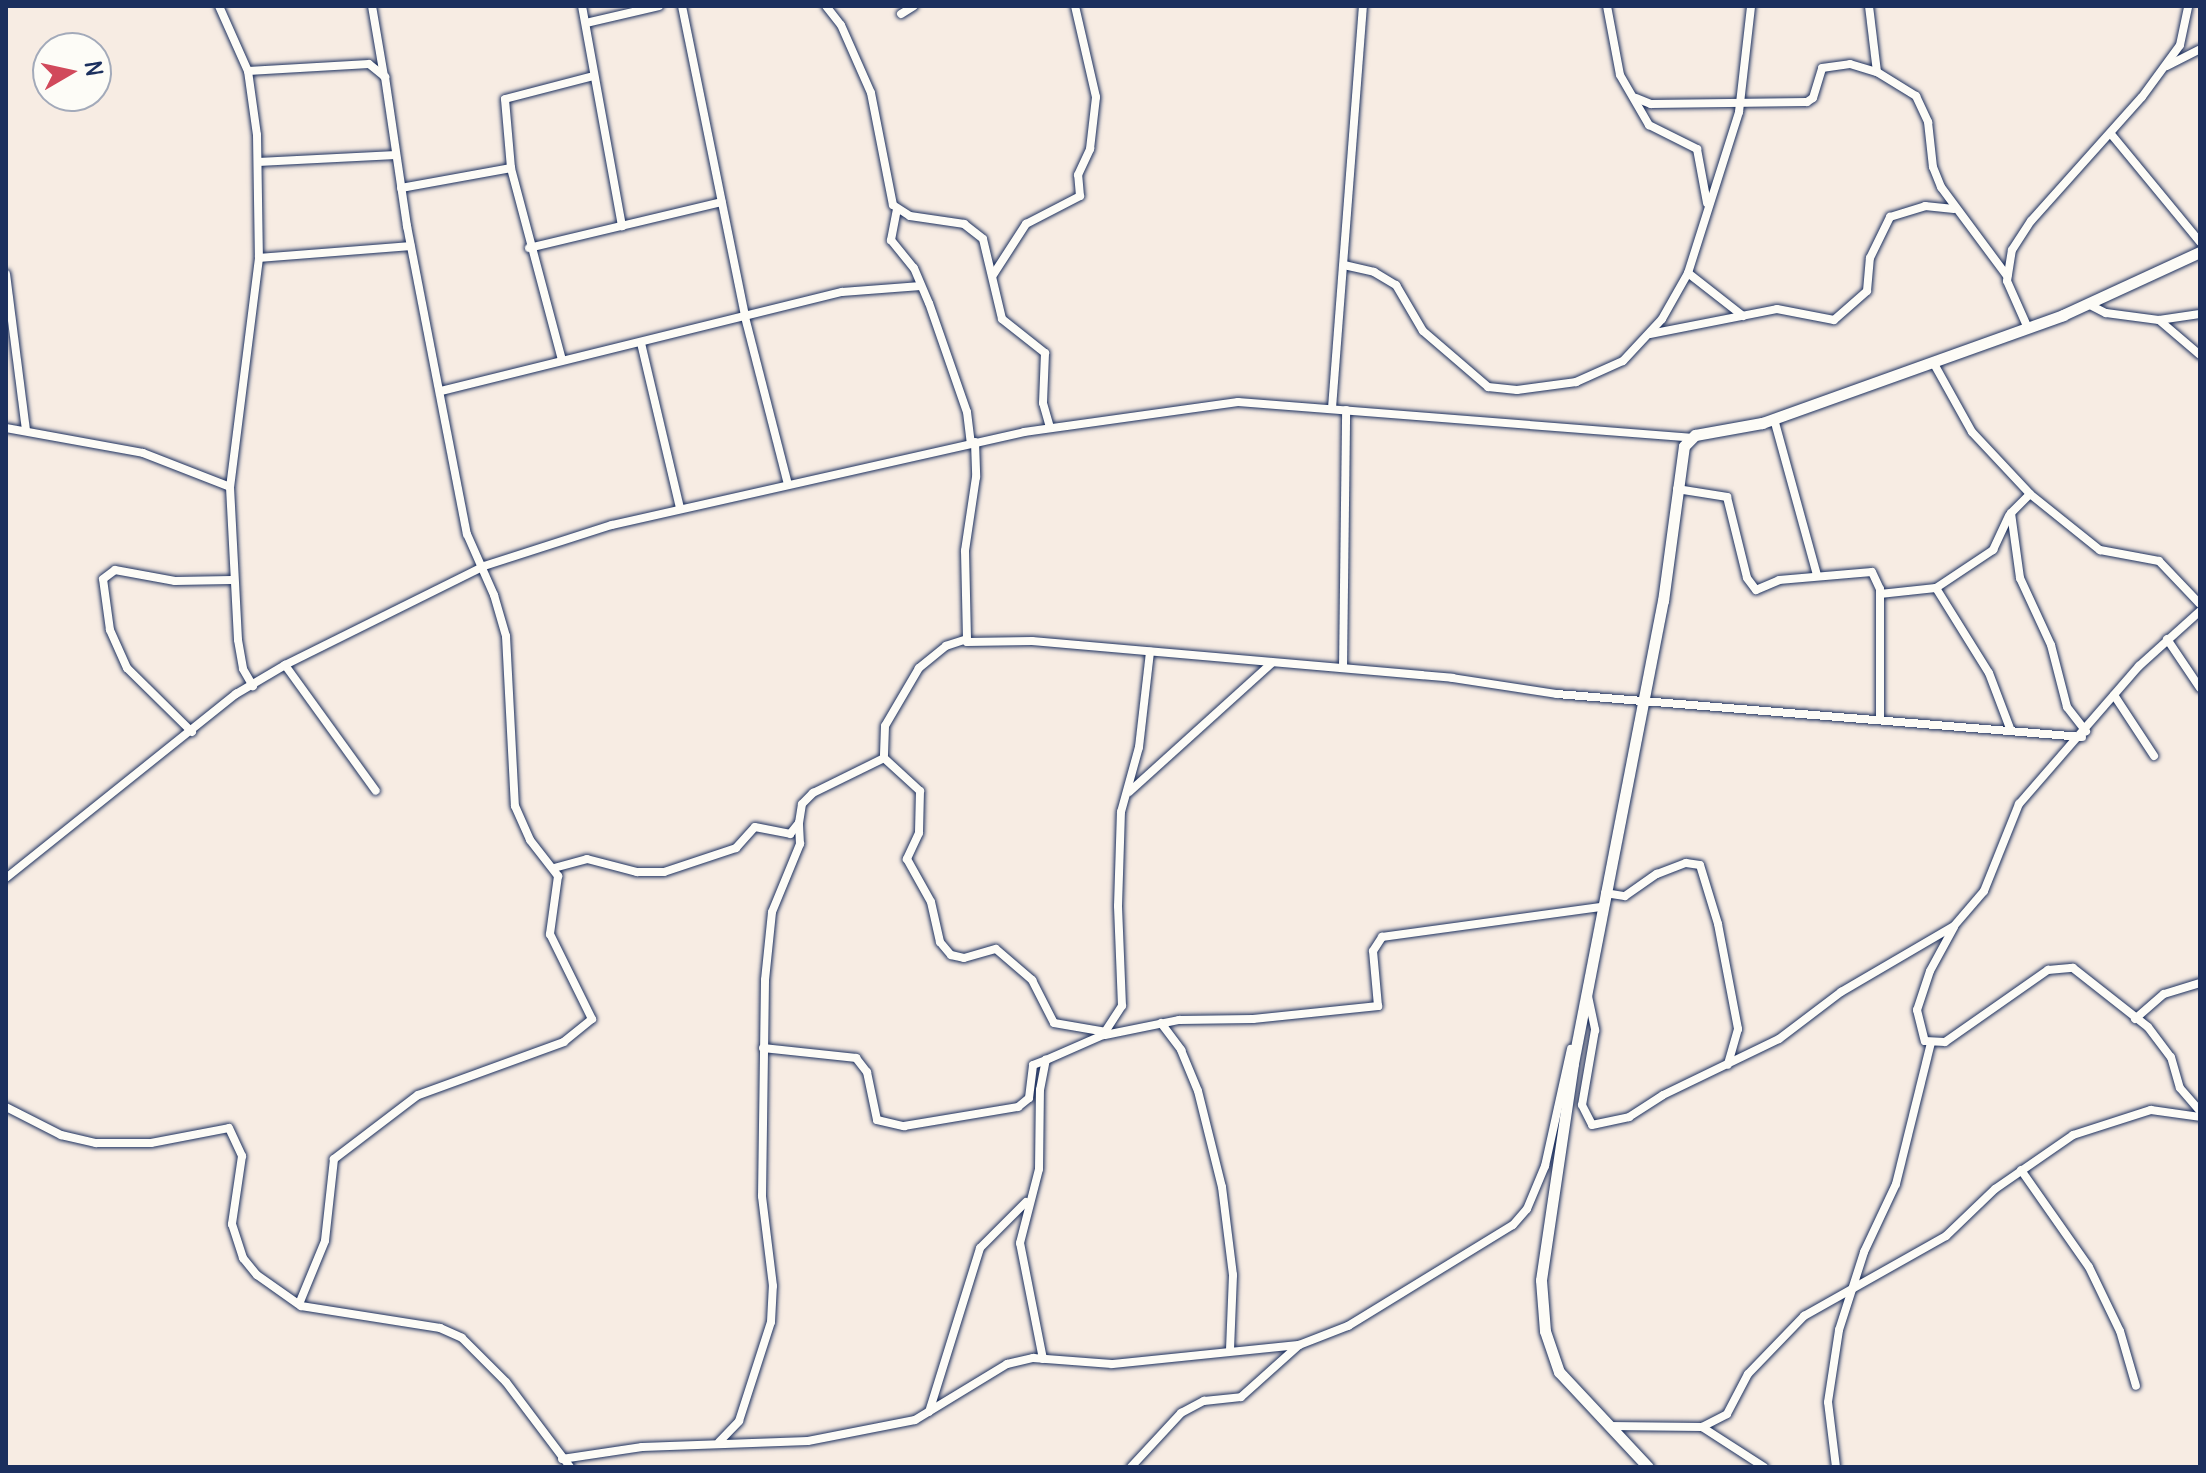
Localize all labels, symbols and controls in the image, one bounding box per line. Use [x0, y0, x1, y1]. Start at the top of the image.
north arrow [32, 32, 112, 112]
text: N [79, 59, 109, 78]

